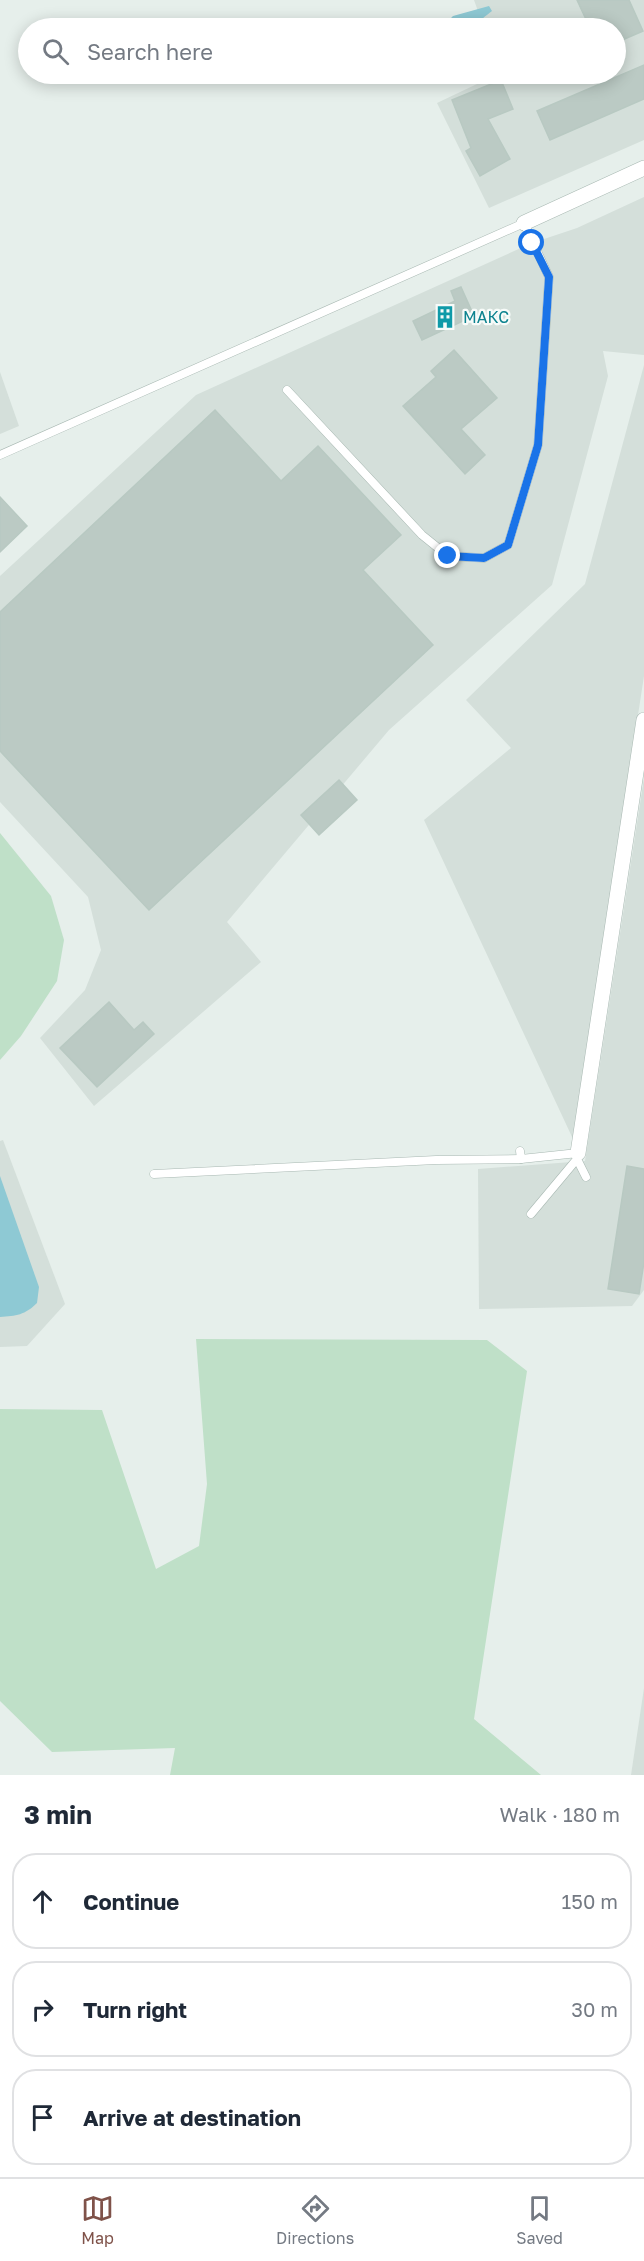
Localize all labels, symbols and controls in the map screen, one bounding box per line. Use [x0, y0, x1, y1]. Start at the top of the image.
search box [18, 18, 626, 84]
icon: search [39, 35, 72, 68]
text: Search here [87, 38, 213, 65]
route start [518, 229, 544, 255]
building icon: МАКС [432, 304, 458, 330]
place label: МАКС [463, 307, 509, 327]
route end [434, 542, 460, 568]
text: 3 min [24, 1799, 92, 1830]
text: Walk · 180 m [500, 1802, 620, 1826]
icon: ahead [26, 1885, 59, 1918]
text: Continue [83, 1888, 179, 1915]
text: 150 m [562, 1889, 618, 1913]
icon: right [26, 1993, 59, 2026]
text: Turn right [83, 1996, 187, 2023]
text: 30 m [571, 1997, 618, 2021]
icon: arrive [26, 2101, 59, 2134]
text: Arrive at destination [83, 2104, 301, 2131]
tab: Map [81, 2192, 114, 2248]
tab: Directions [276, 2192, 354, 2248]
tab: Saved [516, 2192, 563, 2248]

